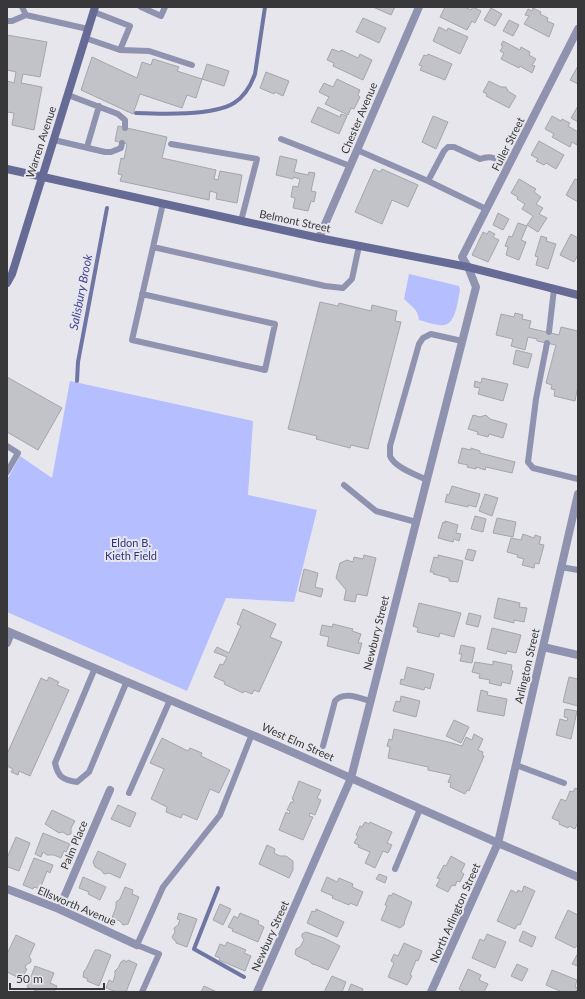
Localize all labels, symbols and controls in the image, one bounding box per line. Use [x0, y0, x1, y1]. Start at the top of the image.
street label: Chester Avenue [338, 80, 380, 156]
street label: Warren Avenue [23, 104, 58, 179]
street label: Fuller Street [488, 115, 527, 173]
street label: Belmont Street [258, 207, 332, 234]
water label: Salisbury Brook [66, 253, 95, 331]
park label: Eldon B. Kieth Field [105, 536, 157, 562]
street label: Newbury Street [360, 594, 391, 671]
street label: Arlington Street [512, 627, 541, 705]
street label: West Elm Street [260, 720, 336, 763]
street label: Palm Place [57, 818, 90, 871]
street label: North Arlington Street [427, 861, 482, 965]
street label: Ellsworth Avenue [36, 883, 119, 928]
street label: Newbury Street [248, 898, 291, 973]
scale bar [10, 965, 104, 991]
text: 50 m [16, 971, 43, 986]

